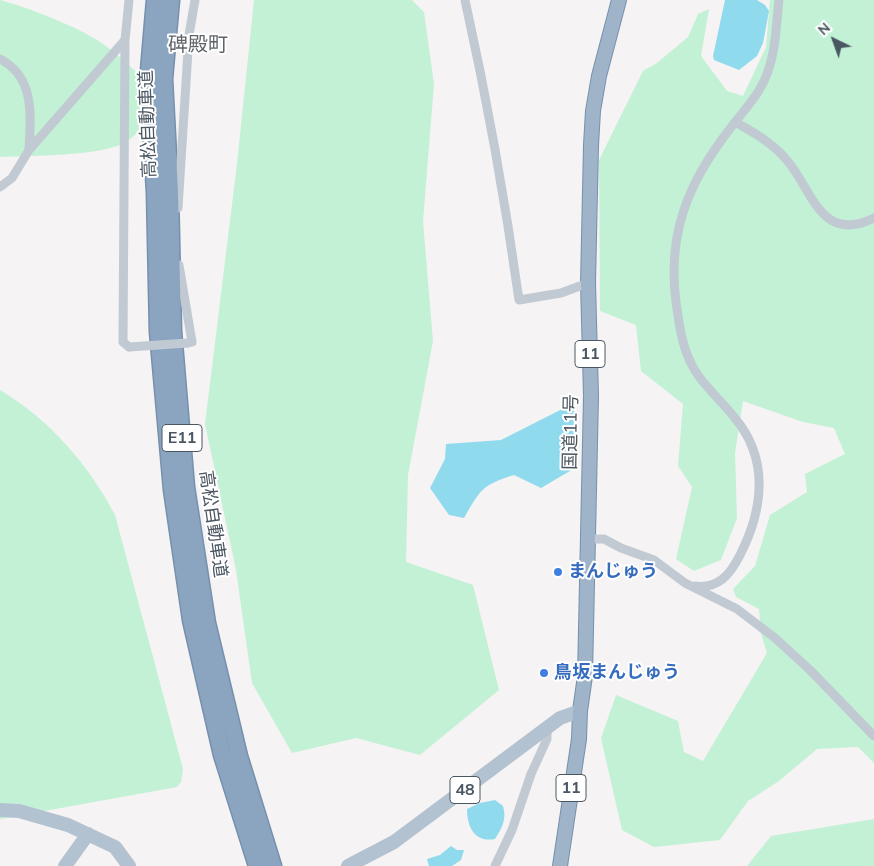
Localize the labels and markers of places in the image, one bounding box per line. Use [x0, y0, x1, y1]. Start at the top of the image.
place label: まんじゅう [568, 561, 658, 583]
marker: まんじゅう [552, 566, 564, 578]
place label: 鳥坂まんじゅう [554, 662, 680, 684]
marker: 鳥坂まんじゅう [538, 667, 550, 679]

